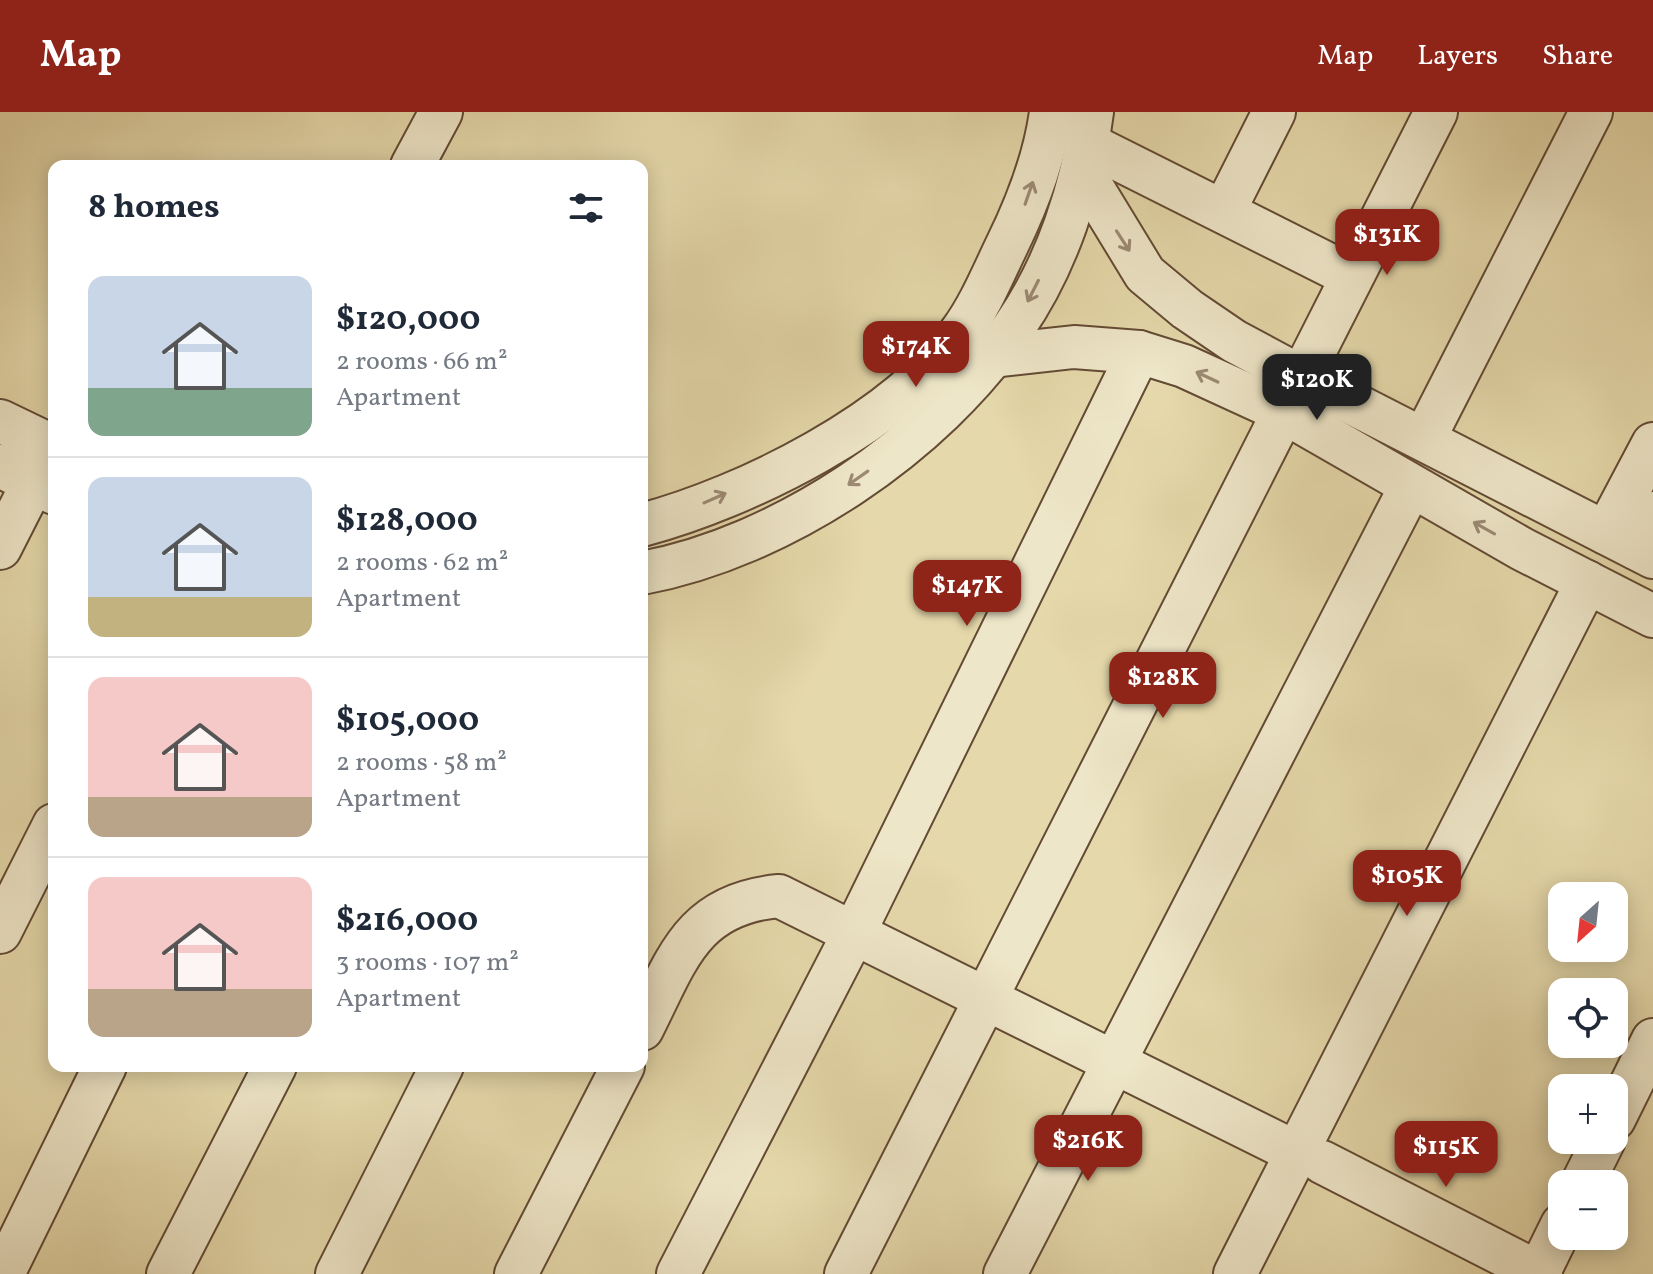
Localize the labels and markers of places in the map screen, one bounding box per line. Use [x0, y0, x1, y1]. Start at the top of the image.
pin: $131K [1331, 209, 1443, 277]
pin: $174K [860, 321, 972, 389]
pin: $120K [1261, 354, 1373, 422]
pin: $147K [911, 560, 1023, 628]
pin: $128K [1107, 652, 1219, 720]
pin: $105K [1351, 850, 1463, 918]
pin: $216K [1032, 1115, 1144, 1183]
pin: $115K [1390, 1121, 1502, 1189]

